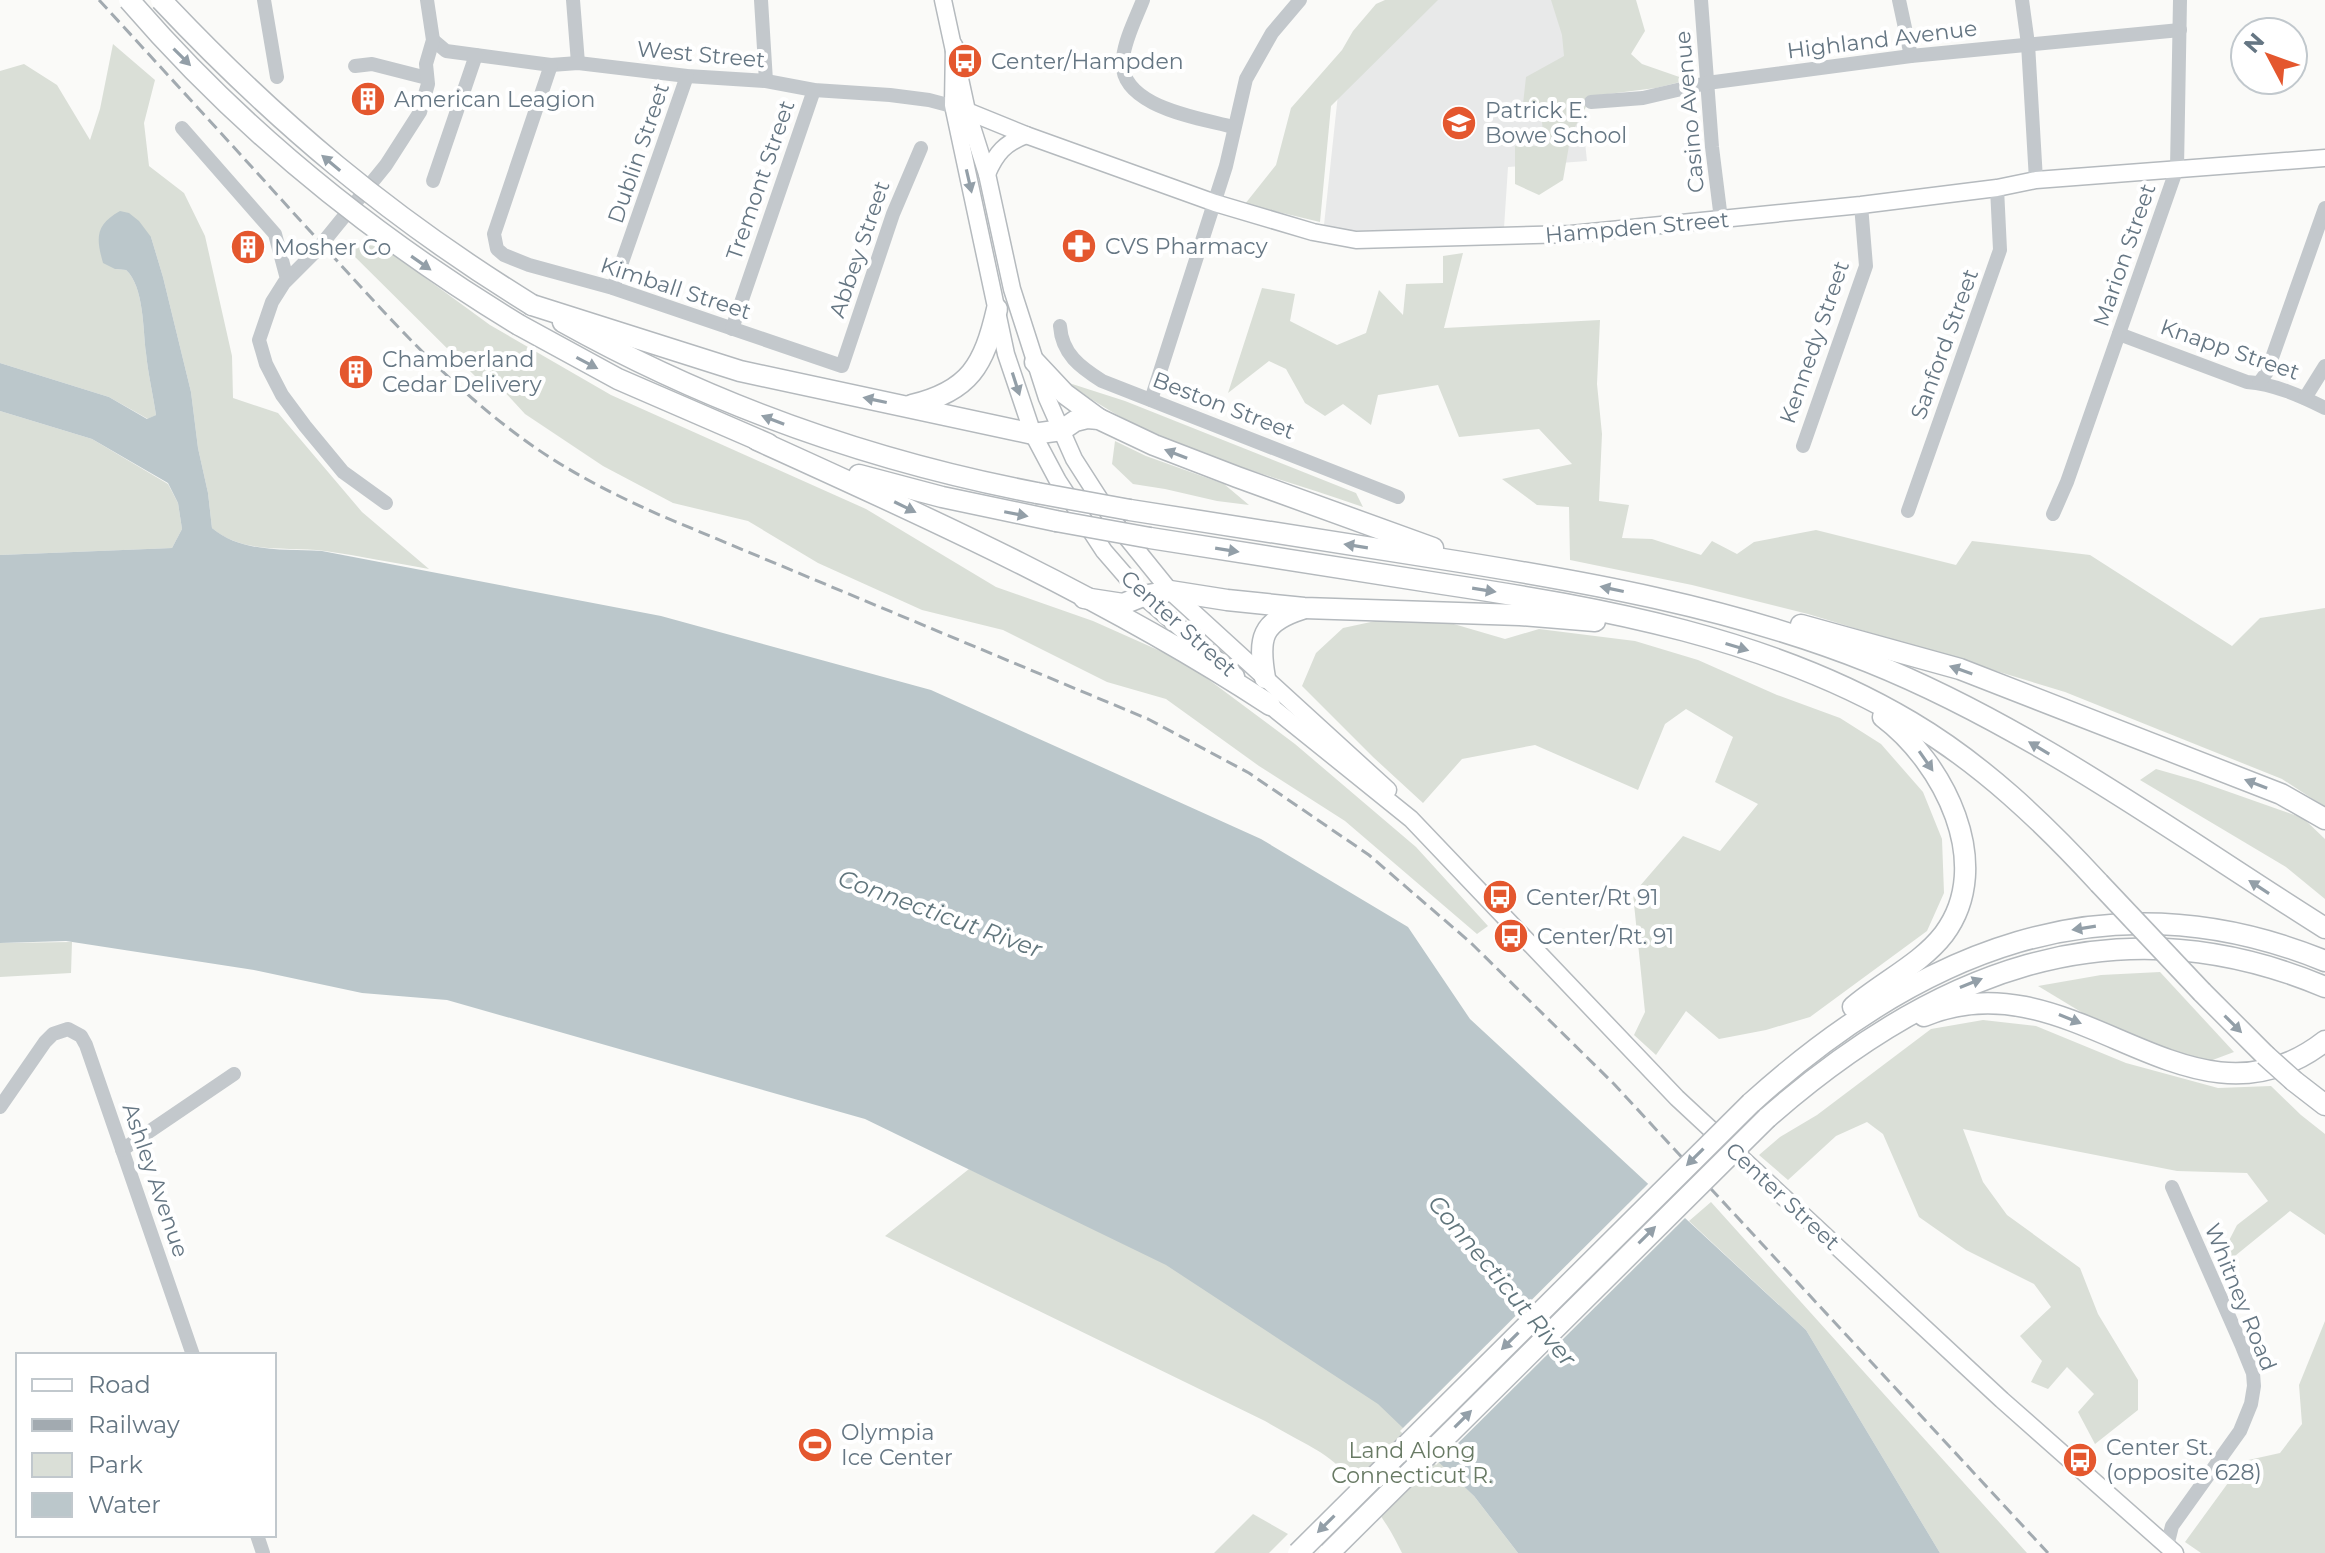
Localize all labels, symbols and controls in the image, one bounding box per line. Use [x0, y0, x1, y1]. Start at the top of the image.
street label: Highland Avenue [1786, 14, 1979, 65]
north arrow [2229, 16, 2309, 96]
text: N [2238, 28, 2270, 59]
street label: Casino Avenue [1669, 30, 1710, 194]
street label: West Street [636, 35, 766, 74]
bus stop icon: Center/Hampden [946, 42, 984, 80]
one-way arrow [172, 47, 191, 66]
place label: Center/Hampden [991, 48, 1184, 75]
street label: Dublin Street [602, 79, 675, 227]
building icon: American Leagion [349, 80, 387, 118]
place label: American Leagion [394, 86, 595, 113]
street label: Tremont Street [720, 97, 801, 264]
place label: Patrick E. Bowe School [1485, 97, 1627, 149]
school or university icon: Patrick E. Bowe School [1440, 104, 1478, 142]
one-way arrow [321, 155, 341, 172]
one-way arrow [963, 169, 976, 194]
street label: Abbey Street [823, 177, 896, 321]
street label: Marion Street [2087, 180, 2162, 330]
street label: Hampden Street [1544, 206, 1730, 249]
pharmacy icon: CVS Pharmacy [1060, 227, 1098, 265]
building icon: Mosher Co [229, 228, 267, 266]
place label: CVS Pharmacy [1105, 233, 1268, 260]
place label: Mosher Co [274, 234, 391, 261]
street label: Kimball Street [597, 251, 755, 326]
one-way arrow [411, 255, 432, 270]
street label: Kennedy Street [1774, 257, 1855, 427]
street label: Sanford Street [1905, 265, 1984, 423]
street label: Knapp Street [2157, 313, 2303, 386]
place label: Chamberland Cedar Delivery [382, 346, 542, 398]
building icon: Chamberland Cedar Delivery [337, 353, 375, 391]
one-way arrow [576, 356, 599, 369]
street label: Beston Street [1149, 366, 1299, 445]
one-way arrow [1010, 373, 1022, 397]
one-way arrow [863, 393, 888, 406]
one-way arrow [761, 413, 785, 426]
one-way arrow [1164, 447, 1188, 460]
one-way arrow [893, 500, 916, 514]
one-way arrow [1004, 508, 1029, 520]
one-way arrow [1343, 539, 1368, 551]
one-way arrow [1214, 544, 1239, 557]
street label: Center Street [1115, 564, 1242, 682]
one-way arrow [1600, 582, 1625, 595]
one-way arrow [1471, 584, 1496, 597]
one-way arrow [1725, 642, 1749, 654]
one-way arrow [1949, 663, 1973, 675]
one-way arrow [2028, 741, 2050, 755]
one-way arrow [1918, 751, 1933, 772]
one-way arrow [2244, 777, 2268, 790]
water label: Connecticut River [834, 863, 1047, 964]
bus stop icon: Center/Rt 91 [1481, 878, 1519, 916]
one-way arrow [2248, 880, 2270, 894]
place label: Center/Rt 91 [1526, 884, 1658, 911]
bus stop icon: Center/Rt. 91 [1492, 917, 1530, 955]
one-way arrow [2071, 922, 2096, 935]
place label: Center/Rt. 91 [1537, 923, 1674, 950]
one-way arrow [1959, 976, 1983, 989]
one-way arrow [2058, 1013, 2082, 1026]
one-way arrow [2223, 1015, 2242, 1033]
street label: Ashley Avenue [117, 1100, 195, 1261]
street label: Center Street [1720, 1137, 1845, 1256]
one-way arrow [1686, 1147, 1704, 1166]
water label: Connecticut River [1422, 1189, 1583, 1373]
street label: Whitney Road [2199, 1219, 2282, 1375]
one-way arrow [1637, 1226, 1656, 1245]
one-way arrow [1502, 1331, 1520, 1350]
legend [16, 1353, 276, 1537]
text: Road [88, 1370, 151, 1399]
text: Railway [88, 1410, 180, 1439]
one-way arrow [1453, 1410, 1472, 1429]
place label: Olympia Ice Center [841, 1419, 953, 1471]
sports icon: Olympia Ice Center [796, 1426, 834, 1464]
place label: Center St. (opposite 628) [2106, 1434, 2262, 1486]
park label: Land Along Connecticut R. [1331, 1437, 1493, 1489]
bus stop icon: Center St. (opposite 628) [2061, 1441, 2099, 1479]
text: Park [88, 1450, 143, 1479]
text: Water [88, 1490, 161, 1519]
one-way arrow [1317, 1515, 1336, 1533]

